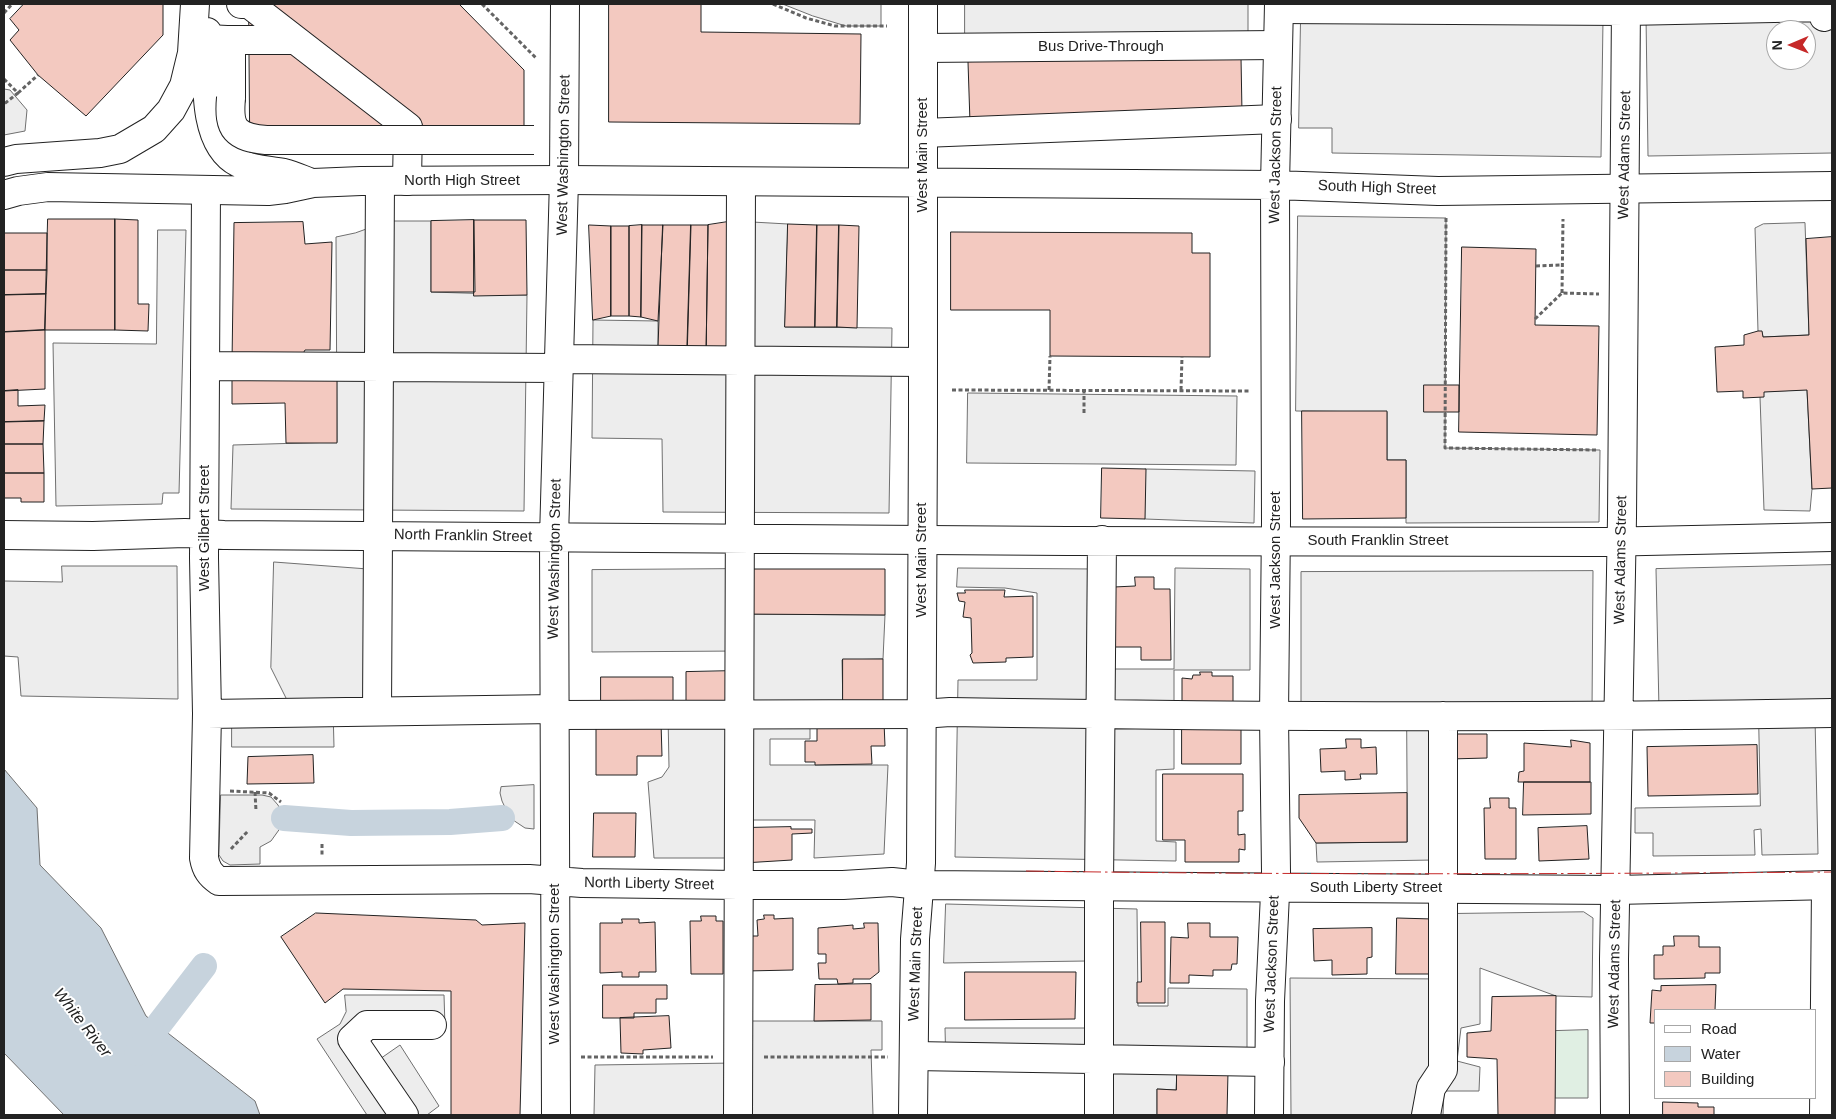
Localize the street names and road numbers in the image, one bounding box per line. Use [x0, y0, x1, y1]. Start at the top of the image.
street label: Bus Drive-Through [1038, 38, 1164, 56]
street label: West Washington Street [554, 74, 574, 236]
street label: West Jackson Street [1266, 86, 1286, 224]
street label: West Adams Street [1615, 90, 1635, 220]
street label: West Main Street [914, 98, 932, 212]
street label: North High Street [404, 172, 520, 190]
street label: South High Street [1318, 177, 1436, 199]
street label: West Gilbert Street [196, 465, 214, 591]
street label: West Washington Street [545, 478, 565, 640]
street label: West Jackson Street [1267, 491, 1285, 629]
street label: West Adams Street [1611, 495, 1631, 625]
street label: West Main Street [913, 503, 931, 617]
street label: North Franklin Street [394, 526, 532, 546]
street label: South Franklin Street [1308, 532, 1448, 550]
street label: North Liberty Street [584, 874, 714, 894]
street label: South Liberty Street [1310, 879, 1442, 897]
street label: West Washington Street [546, 884, 564, 1044]
street label: West Jackson Street [1261, 895, 1283, 1033]
street label: West Adams Street [1605, 899, 1625, 1029]
street label: West Main Street [905, 906, 927, 1022]

